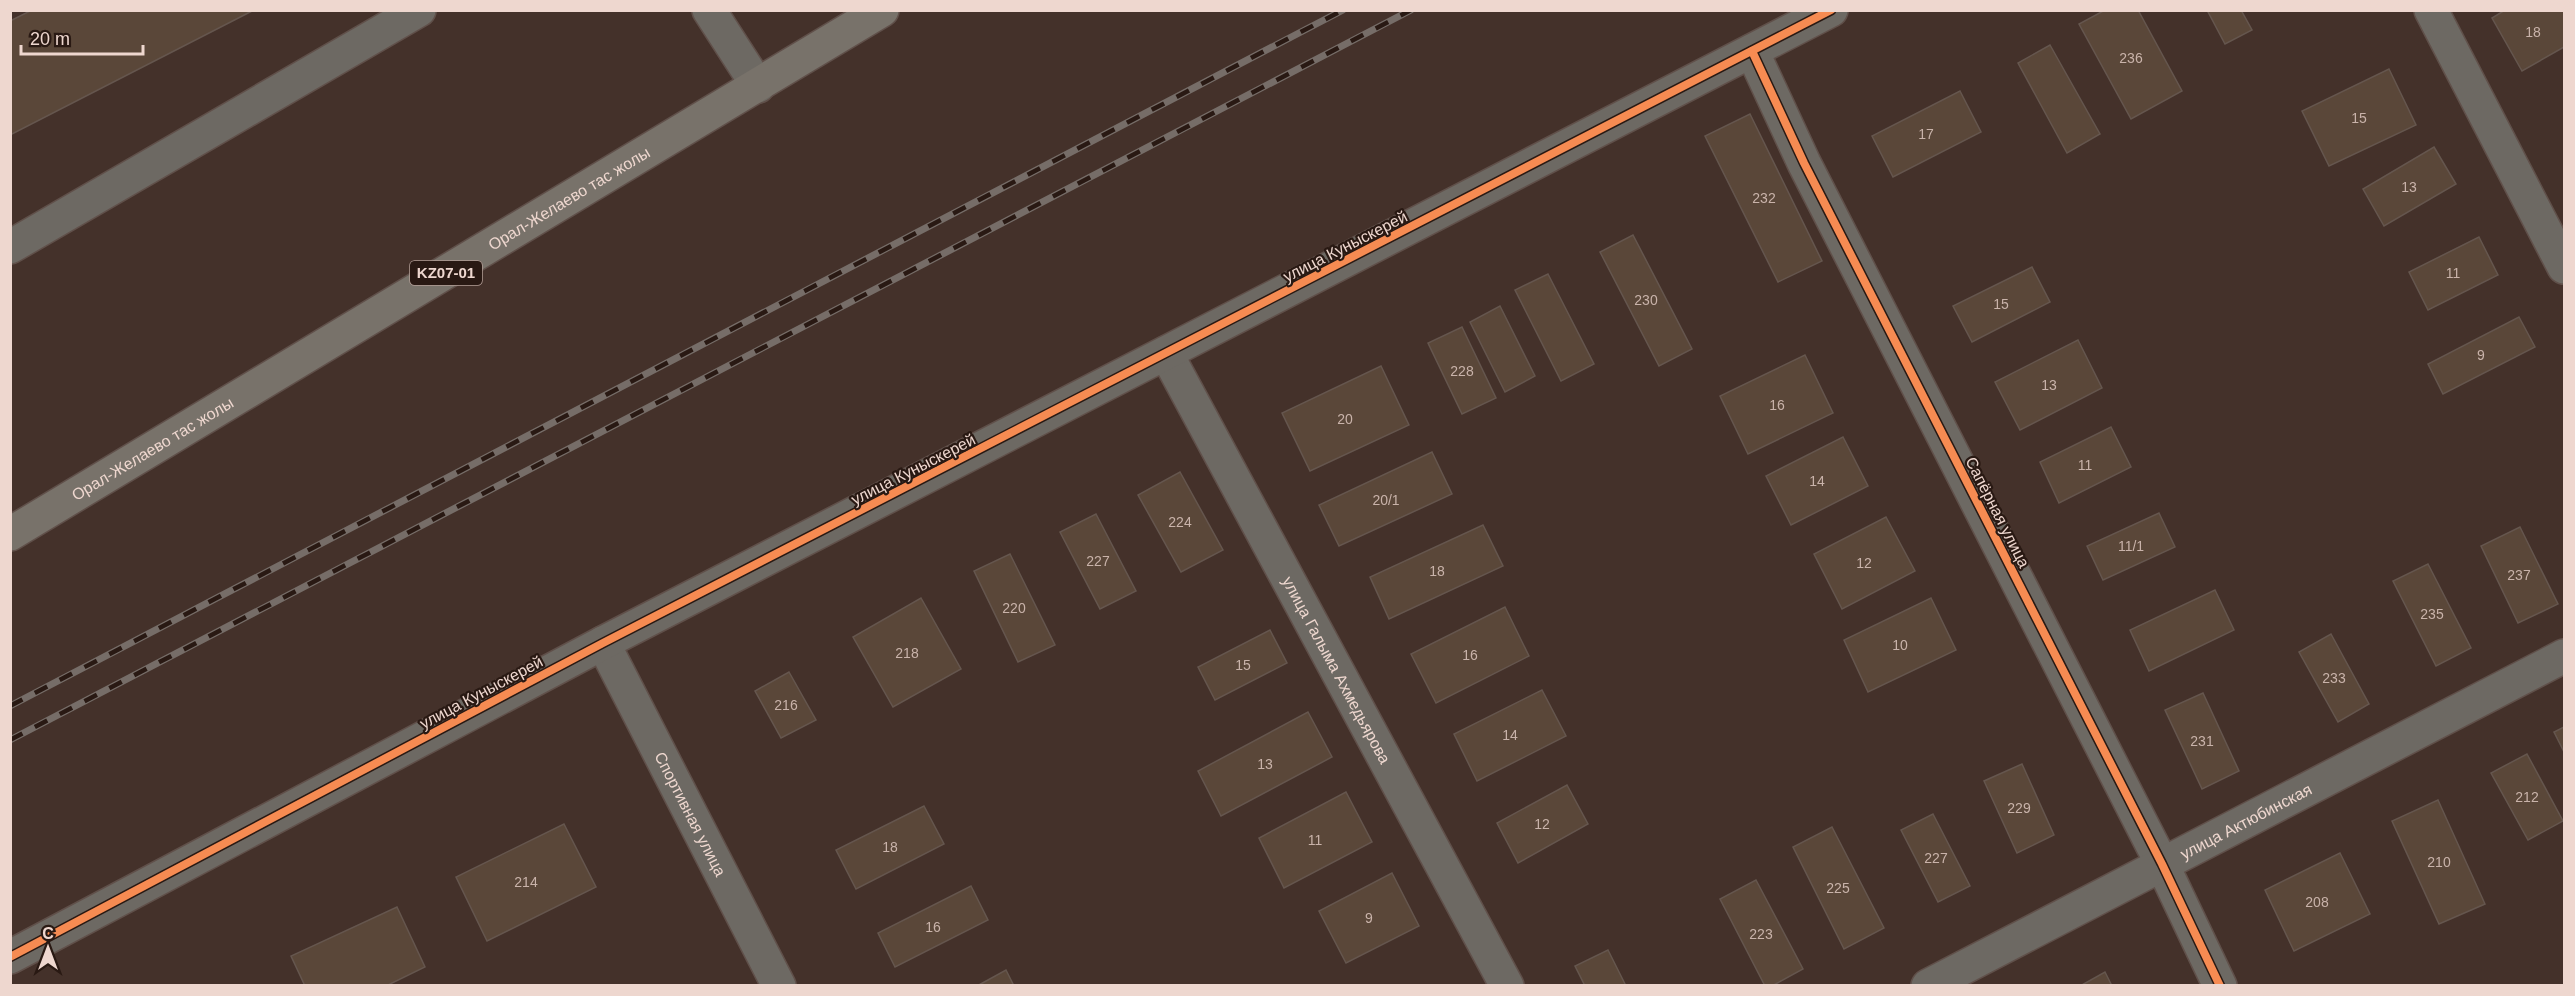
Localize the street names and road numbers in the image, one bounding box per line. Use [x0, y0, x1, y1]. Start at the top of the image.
street label: Орал-Желаево тас жолы [485, 144, 653, 254]
street label: улица Куныскерей [1280, 208, 1410, 285]
road number: KZ07-01 [410, 261, 482, 285]
street label: Орал-Желаево тас жолы [69, 394, 236, 504]
street label: улица Куныскерей [848, 431, 978, 508]
street label: Сапёрная улица [1962, 454, 2033, 570]
street label: улица Галыма Ахмедьярова [1279, 574, 1394, 767]
street label: улица Куныскерей [417, 653, 546, 732]
street label: Спортивная улица [651, 749, 729, 879]
street label: улица Актюбинская [2177, 781, 2315, 863]

